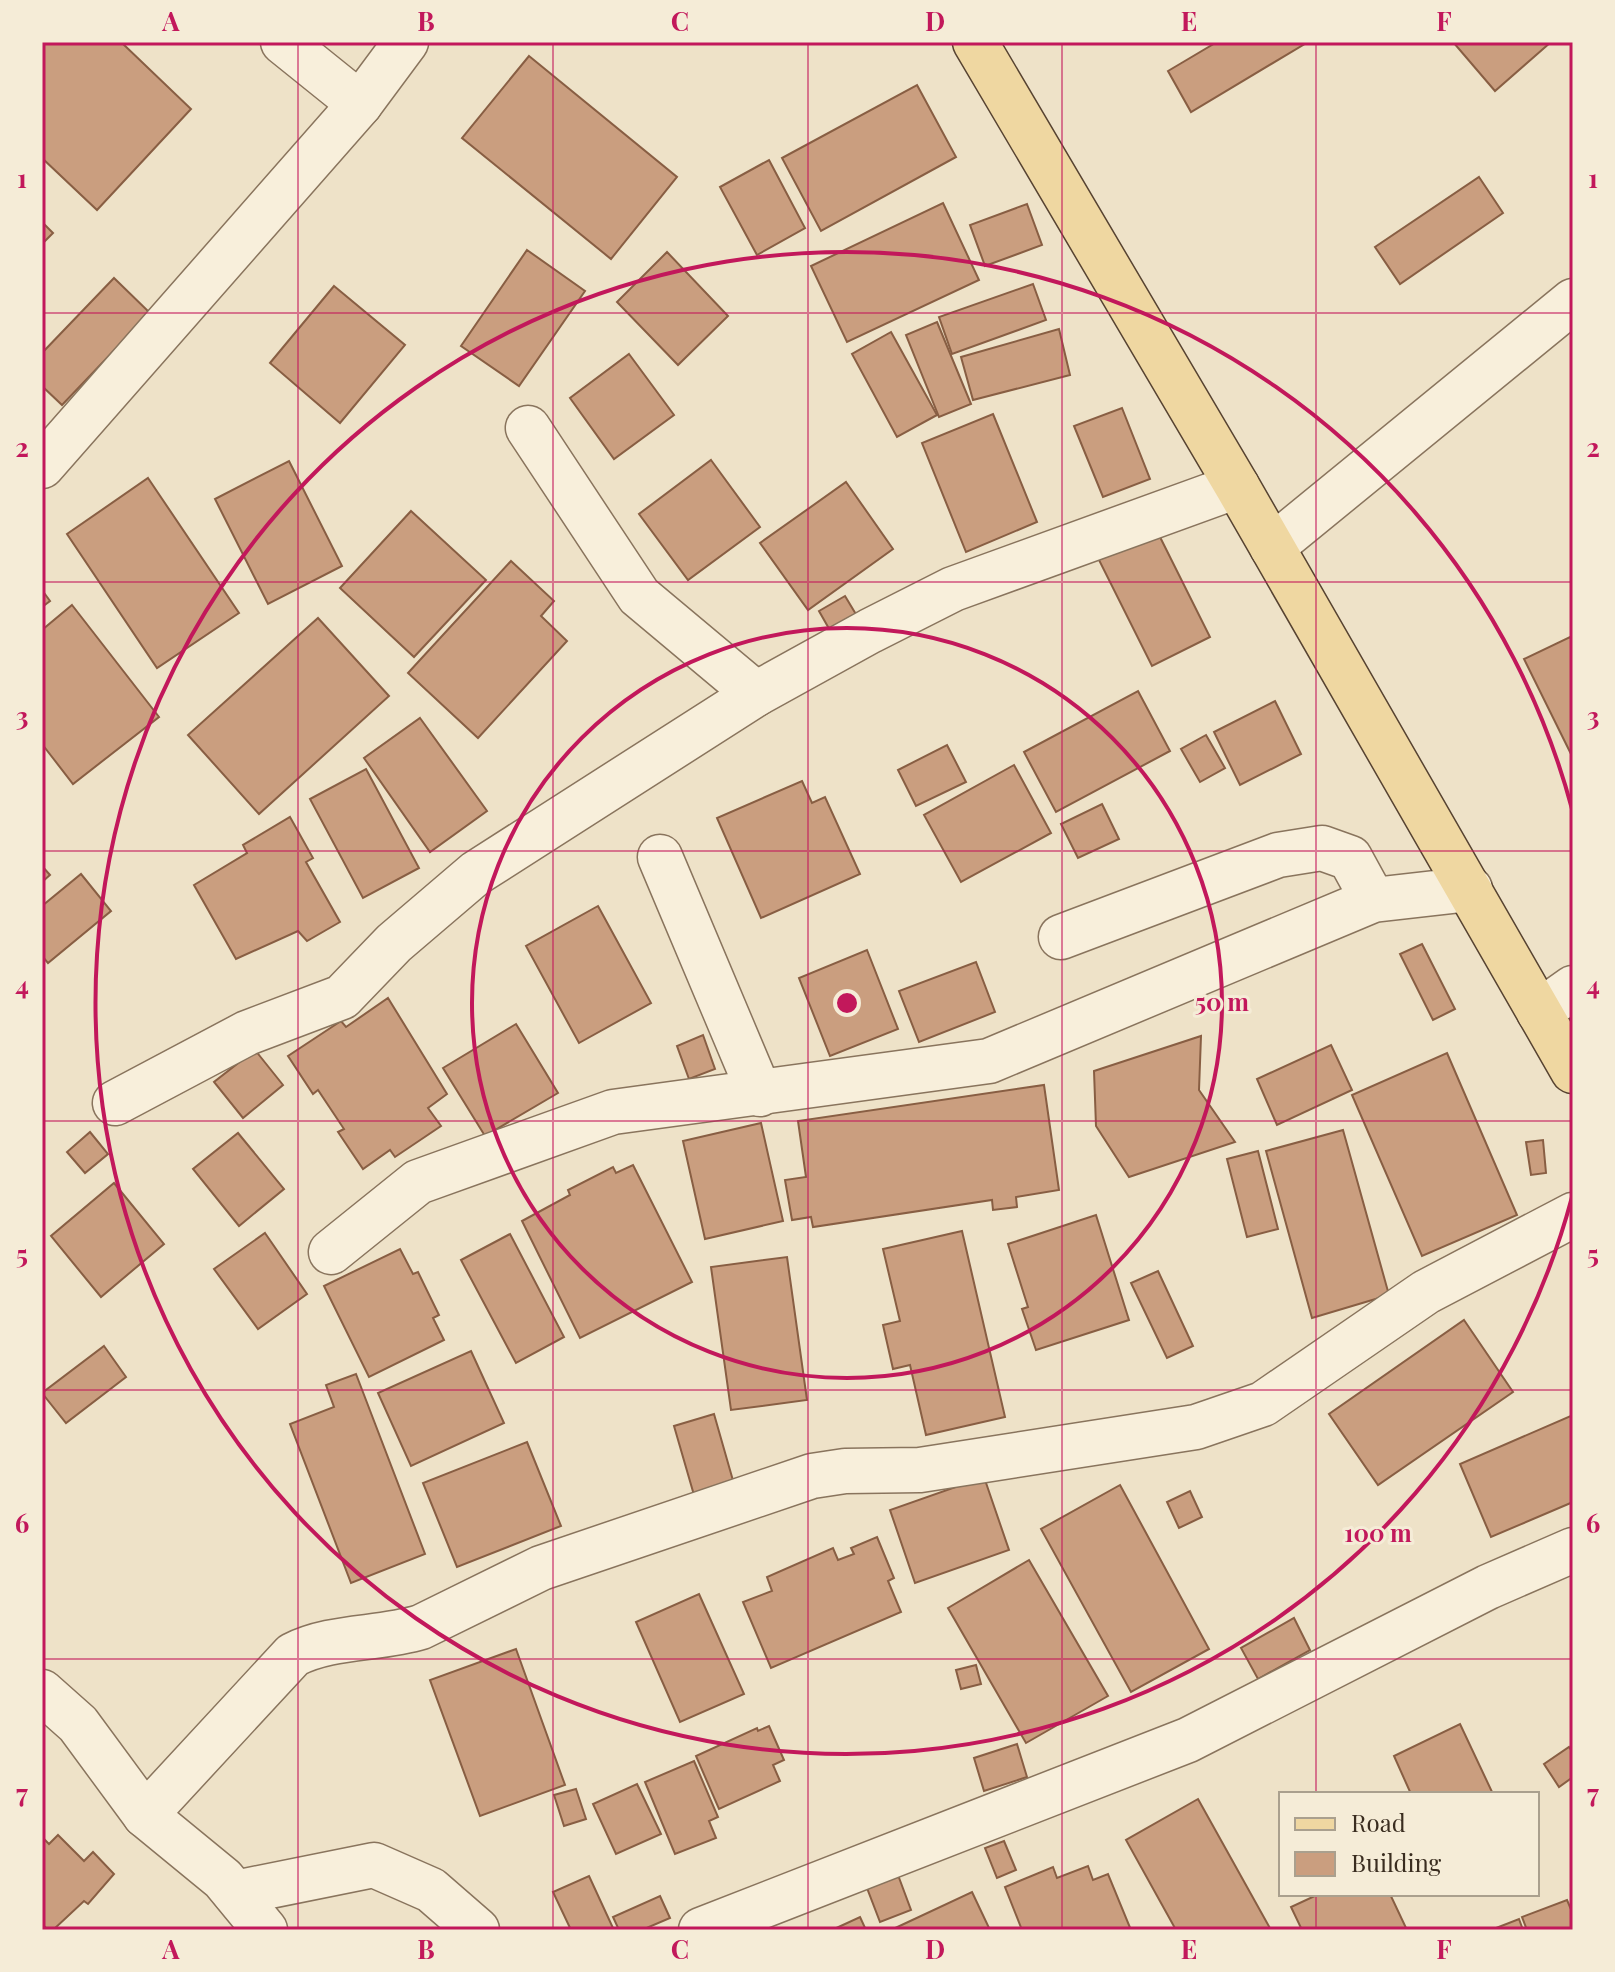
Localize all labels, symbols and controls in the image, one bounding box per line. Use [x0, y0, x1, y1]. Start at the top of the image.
text: A [161, 3, 180, 38]
text: B [417, 3, 435, 38]
text: C [671, 3, 689, 38]
text: D [925, 3, 945, 38]
text: E [1181, 3, 1197, 38]
text: F [1436, 3, 1452, 38]
text: 1 [17, 160, 27, 195]
text: 1 [1588, 160, 1598, 195]
text: 2 [15, 429, 29, 464]
text: 2 [1586, 429, 1600, 464]
text: 3 [16, 698, 28, 733]
text: 3 [1587, 698, 1599, 733]
text: 4 [15, 967, 29, 1002]
text: 4 [1586, 967, 1600, 1002]
text: 50 m [1195, 985, 1249, 1017]
centre of rings [833, 989, 861, 1017]
text: 5 [16, 1236, 28, 1271]
text: 5 [1587, 1236, 1599, 1271]
text: 6 [15, 1505, 29, 1540]
text: 6 [1586, 1505, 1600, 1540]
text: 100 m [1344, 1516, 1412, 1548]
text: 7 [16, 1775, 28, 1810]
text: 7 [1587, 1775, 1599, 1810]
legend [1279, 1792, 1539, 1896]
text: Road [1351, 1806, 1406, 1838]
text: Building [1351, 1846, 1442, 1878]
text: A [161, 1931, 180, 1966]
text: B [417, 1931, 435, 1966]
text: C [671, 1931, 689, 1966]
text: D [925, 1931, 945, 1966]
text: E [1181, 1931, 1197, 1966]
text: F [1436, 1931, 1452, 1966]

